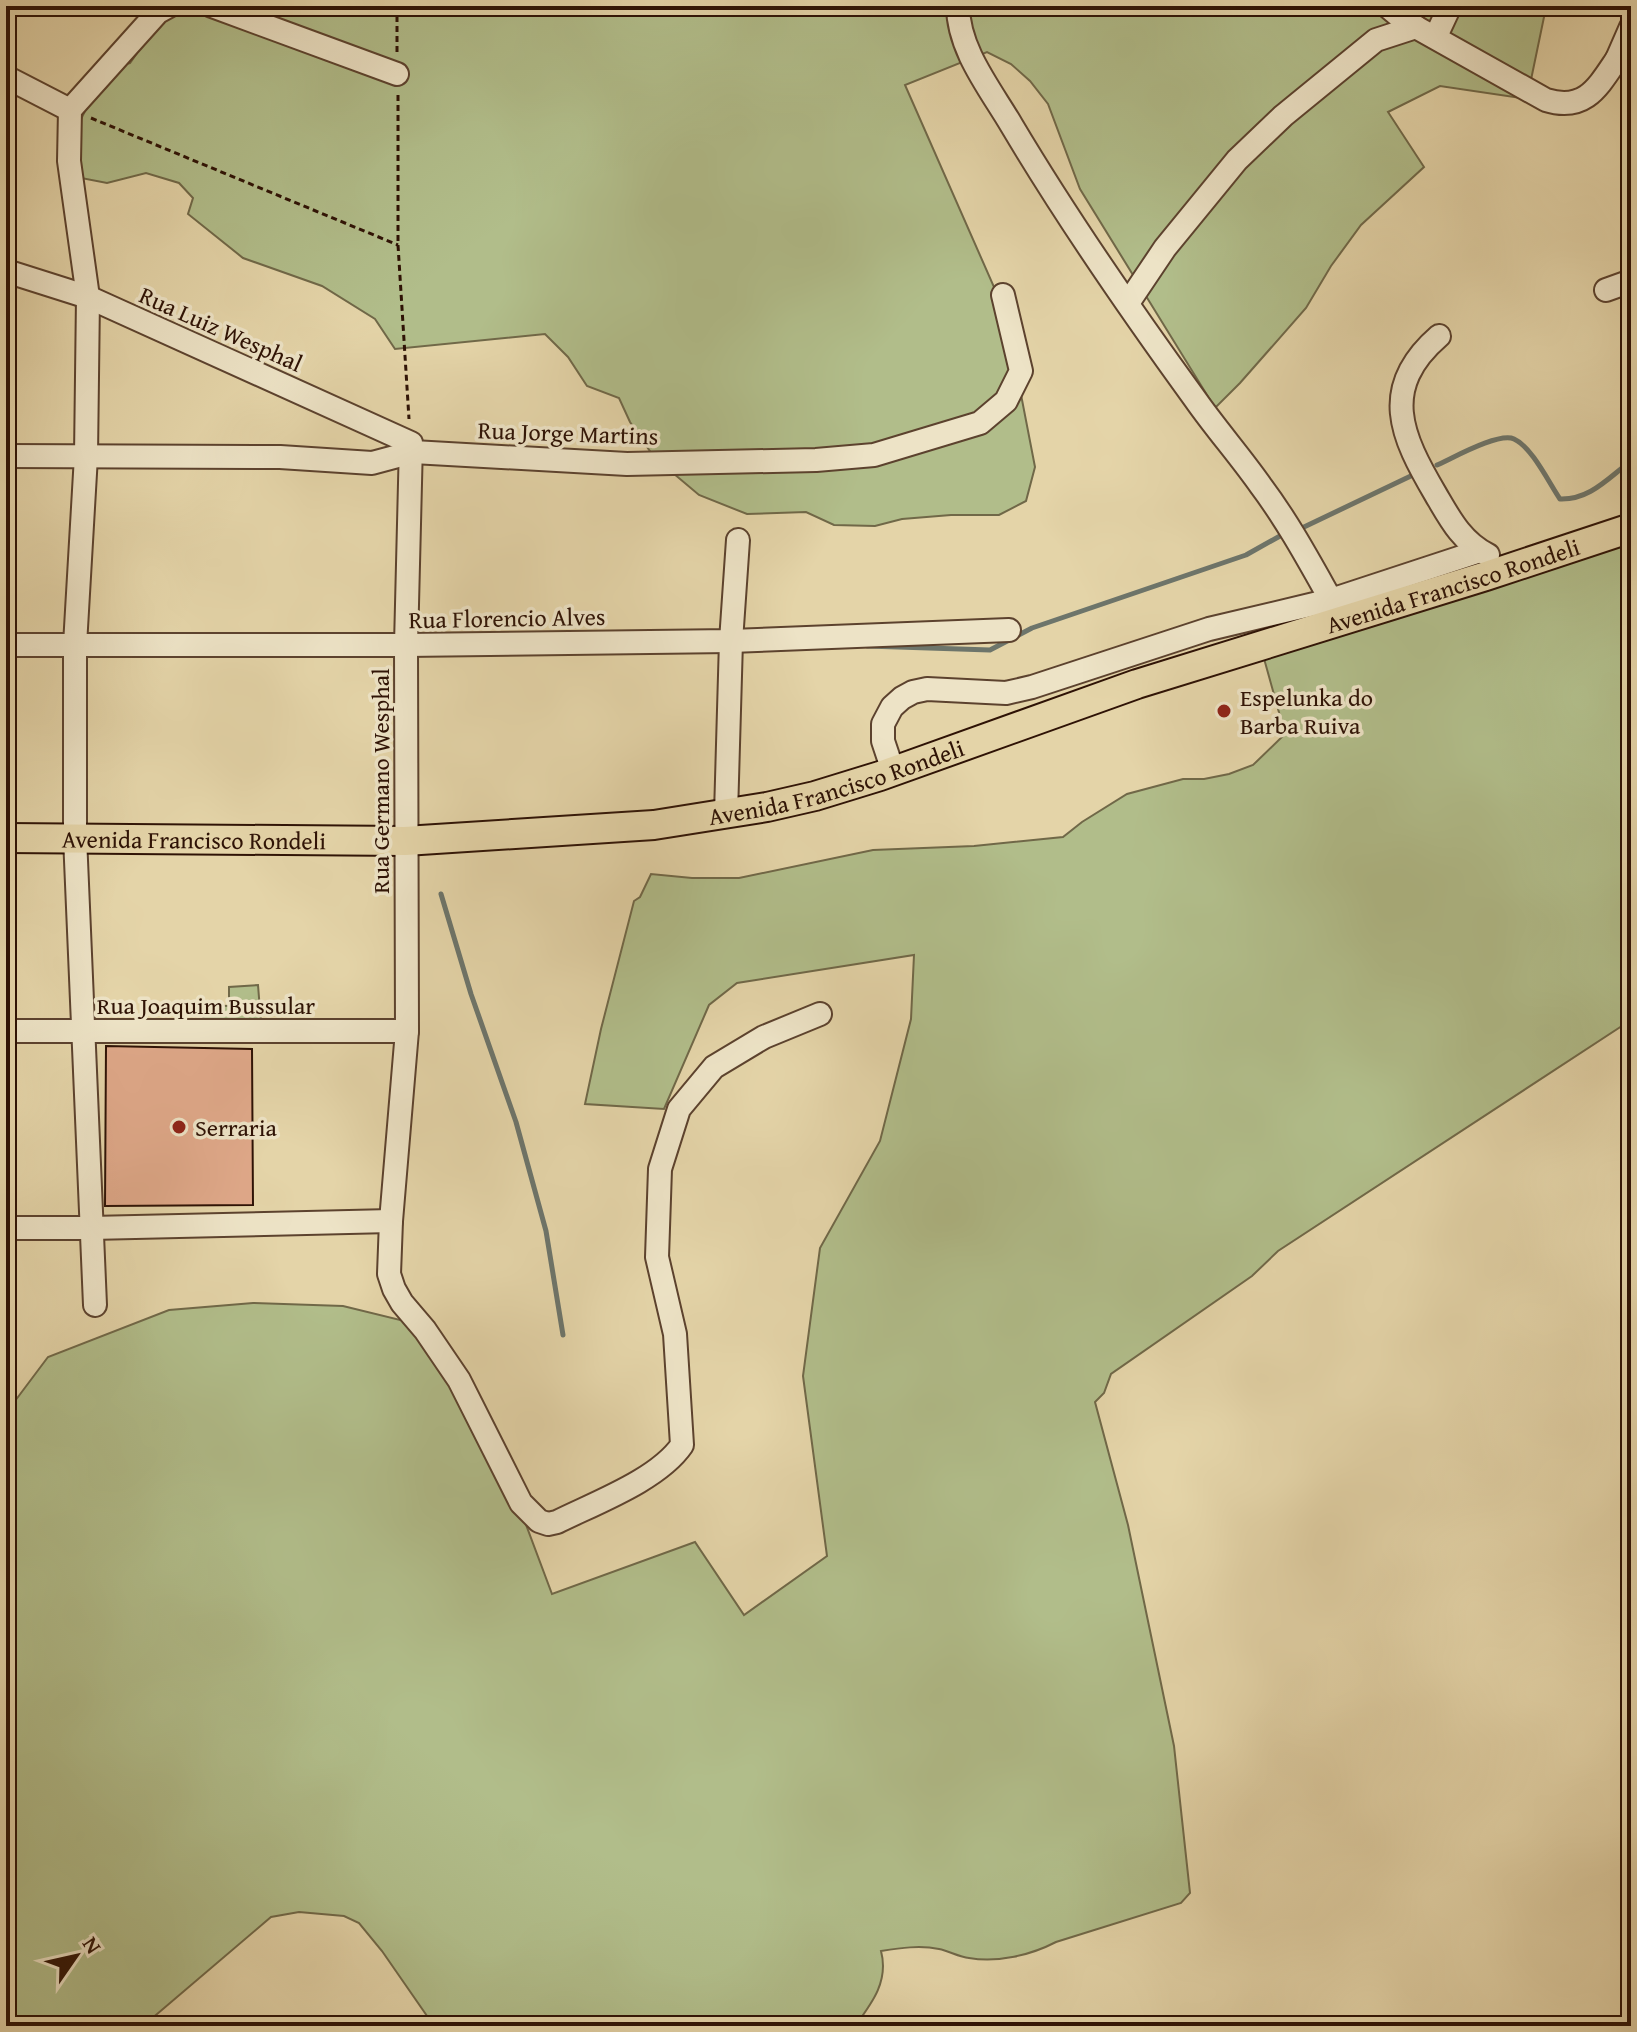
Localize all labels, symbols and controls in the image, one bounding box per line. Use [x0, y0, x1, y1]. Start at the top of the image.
street label: Rua Luiz Wesphal [134, 277, 308, 381]
street label: Rua Jorge Martins [477, 412, 659, 454]
street label: Avenida Francisco Rondeli [1322, 529, 1584, 642]
street label: Rua Florencio Alves [408, 599, 606, 637]
street label: Rua Germano Wesphal [363, 668, 398, 894]
place label: Espelunka do Barba Ruiva [1240, 680, 1373, 743]
marker: Espelunka do Barba Ruiva [1215, 702, 1233, 720]
street label: Avenida Francisco Rondeli [706, 730, 969, 834]
street label: Avenida Francisco Rondeli [62, 821, 326, 858]
street label: Rua Joaquim Bussular [97, 988, 315, 1023]
place label: Serraria [195, 1110, 278, 1145]
marker: Serraria [170, 1118, 188, 1136]
north arrow [36, 1916, 116, 1996]
text: N [75, 1930, 110, 1960]

